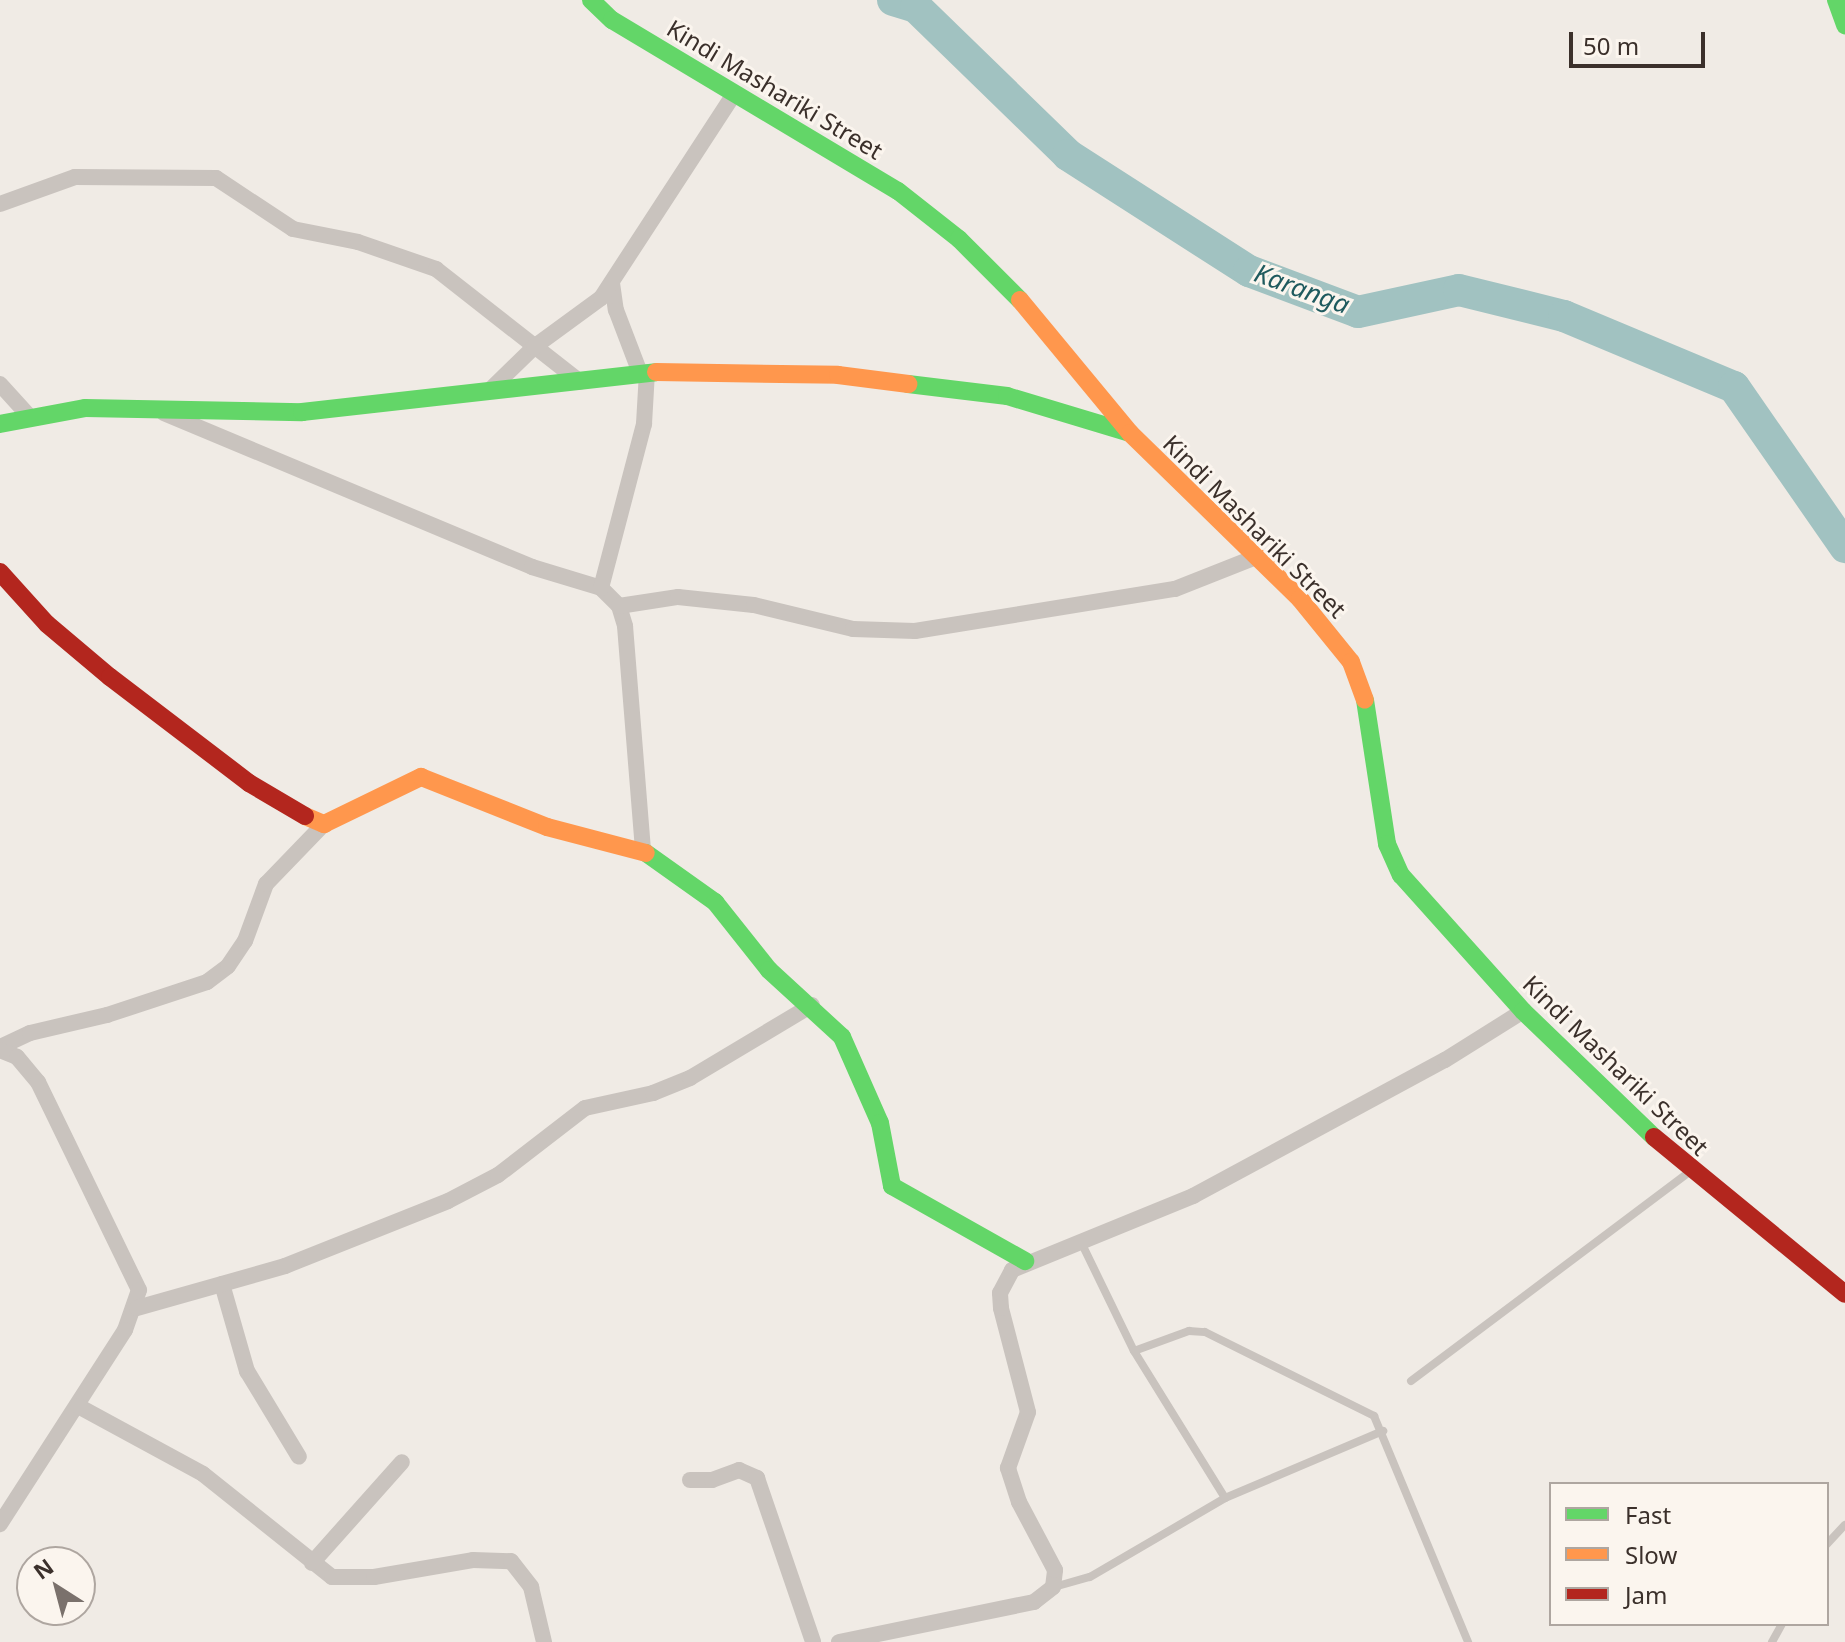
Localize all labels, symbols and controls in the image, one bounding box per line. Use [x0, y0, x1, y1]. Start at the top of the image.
street label: Kindi Mashariki Street [662, 13, 888, 165]
scale bar [1573, 16, 1709, 66]
text: 50 m [1583, 29, 1639, 62]
water label: Karanga [1250, 257, 1354, 321]
street label: Kindi Mashariki Street [1158, 429, 1352, 623]
street label: Kindi Mashariki Street [1517, 969, 1715, 1161]
legend [1549, 1482, 1829, 1626]
text: Fast [1625, 1498, 1671, 1531]
text: Slow [1625, 1538, 1677, 1571]
north arrow [16, 1546, 96, 1626]
text: N [27, 1551, 59, 1586]
text: Jam [1625, 1578, 1667, 1611]

